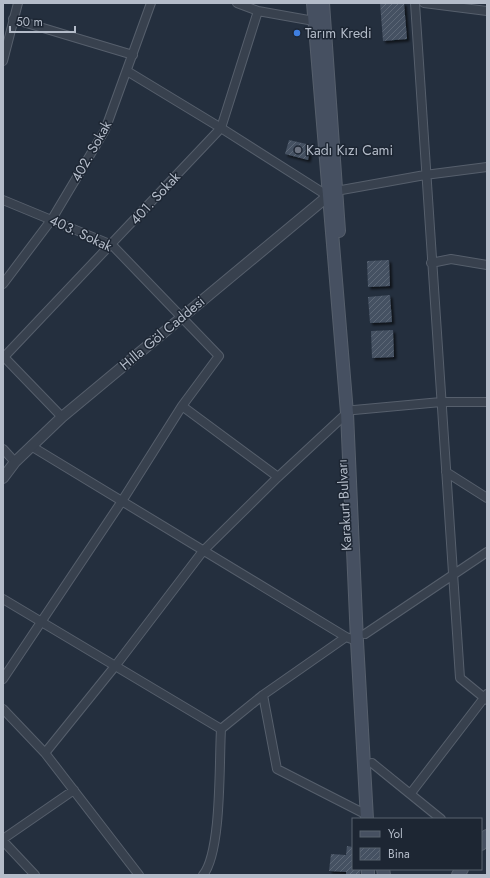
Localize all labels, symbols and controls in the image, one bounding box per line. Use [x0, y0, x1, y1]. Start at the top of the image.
scale bar [10, 8, 75, 34]
text: 50 m [16, 13, 43, 31]
place label: Tarım Kredi [305, 23, 372, 43]
marker: Tarım Kredi [292, 28, 302, 38]
street label: 402. Sokak [66, 116, 116, 185]
place label: Kadı Kızı Cami [306, 140, 393, 160]
marker: Kadı Kızı Cami [293, 145, 303, 155]
street label: 401. Sokak [125, 167, 185, 229]
street label: 403. Sokak [47, 210, 116, 257]
street label: Hılla Göl Caddesi [115, 291, 209, 375]
street label: Karakurt Bulvarı [332, 459, 356, 551]
legend [352, 818, 482, 870]
text: Yol [388, 825, 403, 843]
text: Bina [388, 845, 410, 863]

